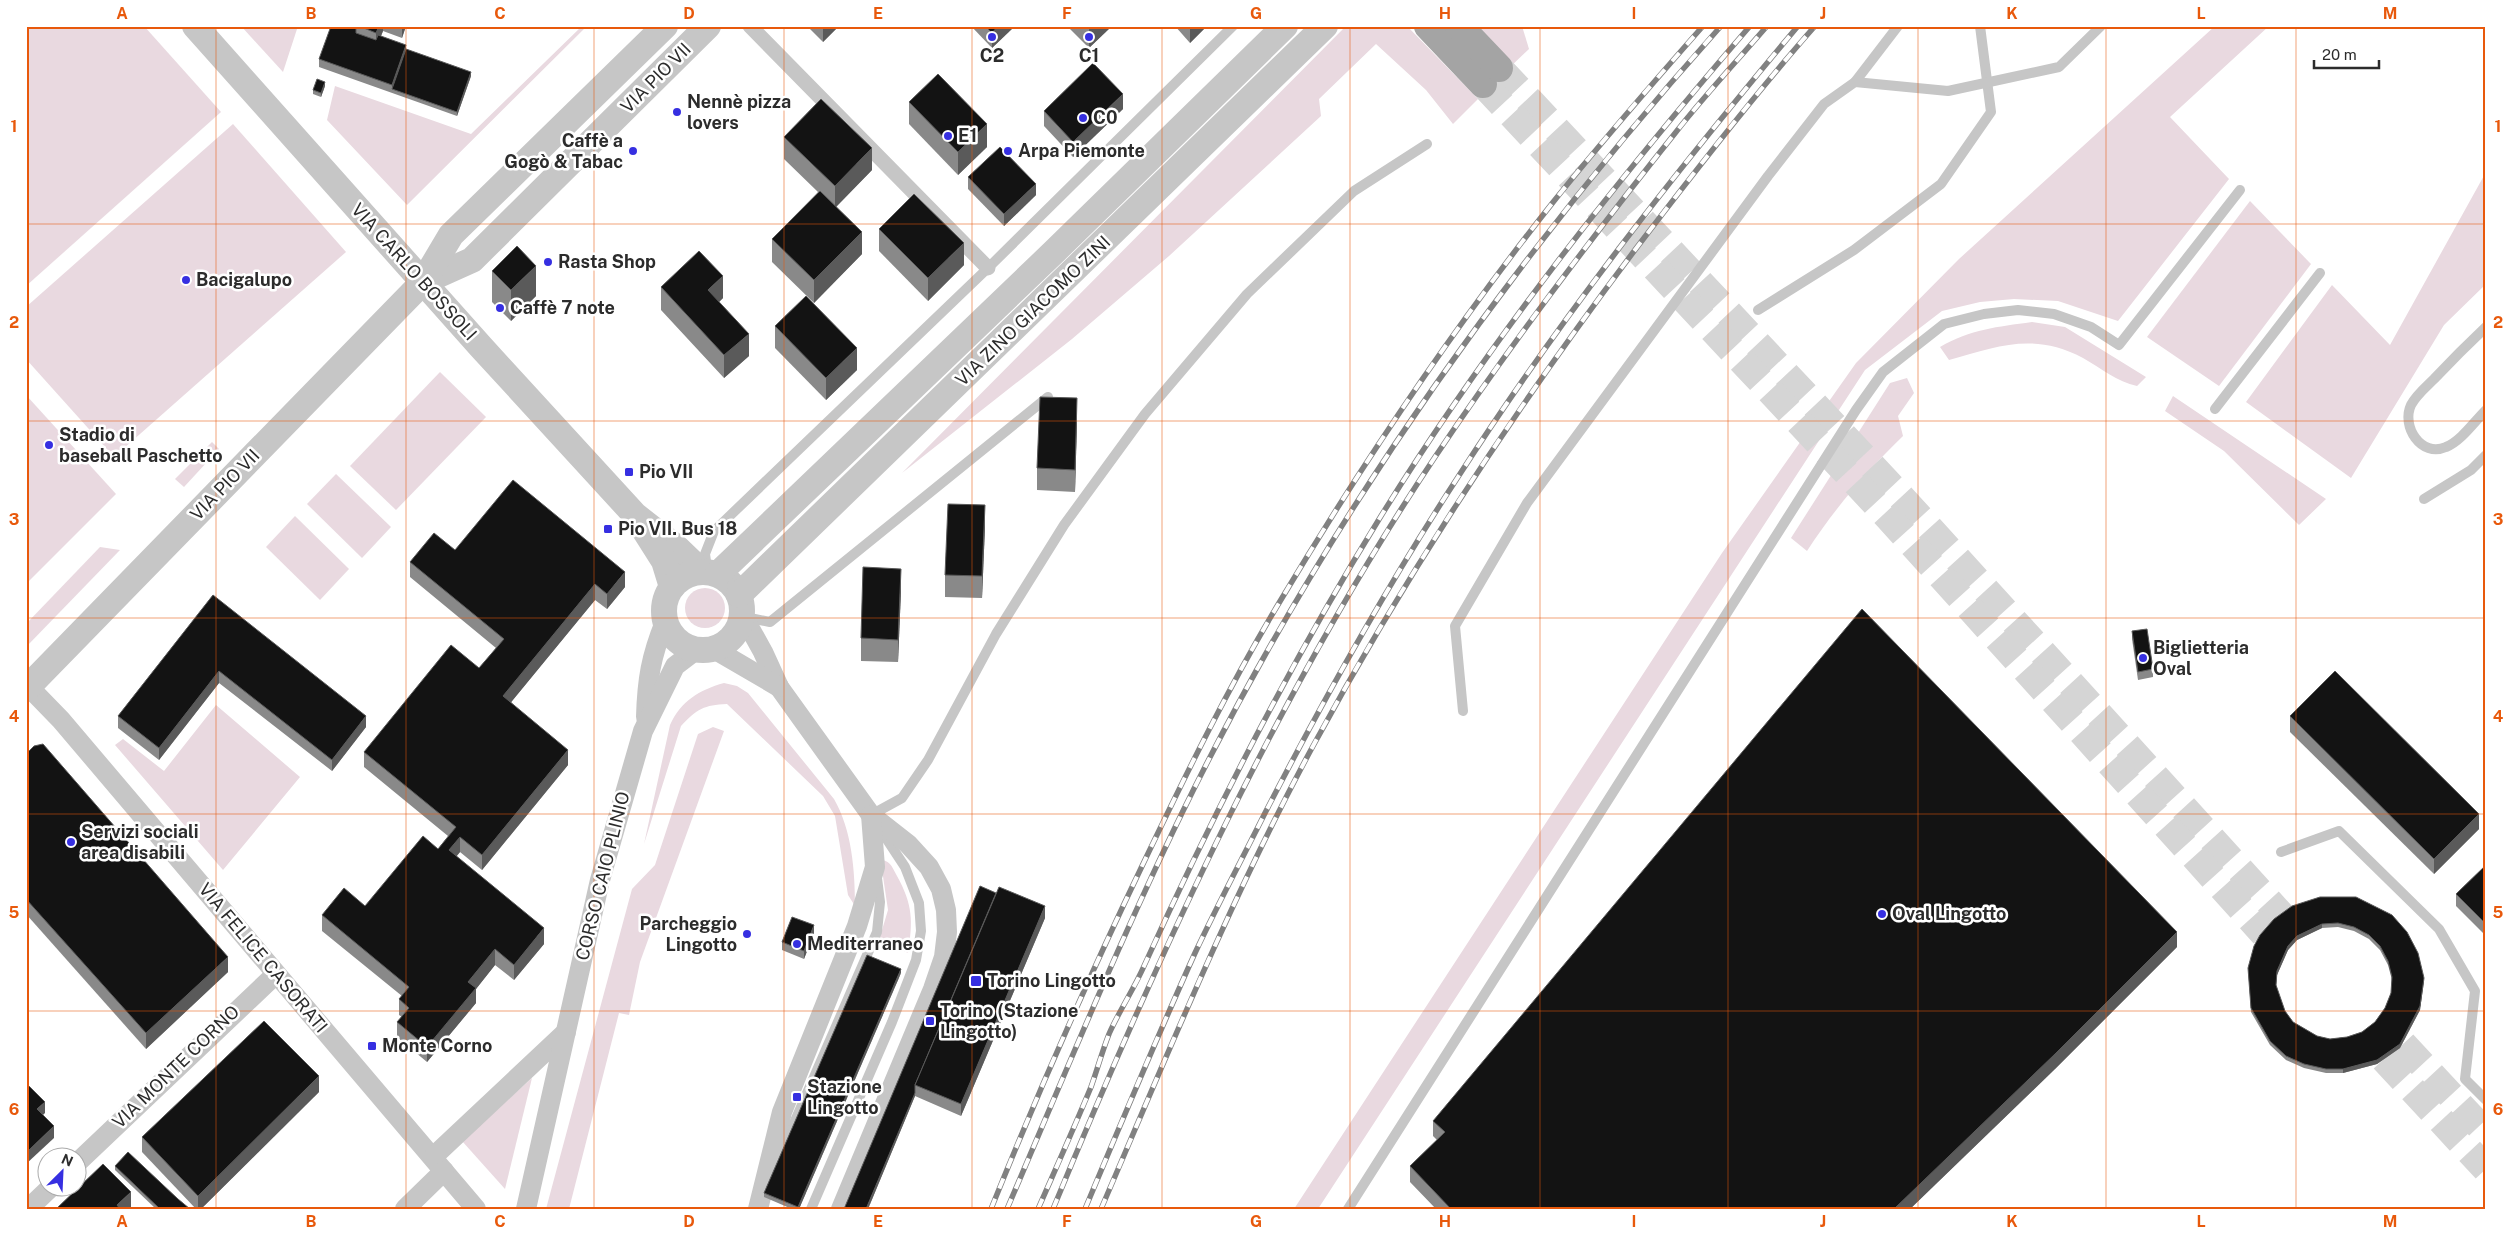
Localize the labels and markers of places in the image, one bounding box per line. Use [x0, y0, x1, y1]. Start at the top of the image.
marker: C2 [986, 31, 998, 43]
marker: C1 [1083, 31, 1095, 43]
place label: C2 [980, 45, 1004, 66]
place label: C1 [1079, 45, 1099, 66]
place label: Nennè pizza lovers [687, 91, 791, 133]
marker: Nennè pizza lovers [671, 106, 683, 118]
place label: C0 [1093, 107, 1118, 128]
marker: C0 [1077, 112, 1089, 124]
place label: E1 [958, 125, 977, 146]
place label: Caffè a Gogò & Tabac [504, 130, 623, 172]
marker: E1 [942, 130, 954, 142]
place label: Arpa Piemonte [1018, 140, 1145, 161]
marker: Caffè a Gogò & Tabac [627, 145, 639, 157]
marker: Arpa Piemonte [1002, 145, 1014, 157]
place label: Rasta Shop [558, 251, 656, 272]
marker: Rasta Shop [542, 256, 554, 268]
place label: Bacigalupo [196, 269, 292, 290]
marker: Bacigalupo [180, 274, 192, 286]
place label: Caffè 7 note [510, 297, 615, 318]
marker: Caffè 7 note [494, 302, 506, 314]
place label: Stadio di baseball Paschetto [59, 424, 223, 466]
marker: Stadio di baseball Paschetto [43, 439, 55, 451]
place label: Pio VII [639, 461, 693, 482]
marker: Pio VII [623, 466, 635, 478]
place label: Pio VII. Bus 18 [618, 518, 737, 539]
marker: Pio VII. Bus 18 [602, 523, 614, 535]
place label: Biglietteria Oval [2153, 637, 2249, 679]
marker: Biglietteria Oval [2137, 652, 2149, 664]
place label: Servizi sociali area disabili [81, 821, 199, 863]
marker: Servizi sociali area disabili [65, 836, 77, 848]
place label: Oval Lingotto [1892, 903, 2006, 924]
marker: Oval Lingotto [1876, 908, 1888, 920]
place label: Parcheggio Lingotto [640, 913, 737, 955]
marker: Parcheggio Lingotto [741, 928, 753, 940]
place label: Mediterraneo [807, 933, 923, 954]
marker: Mediterraneo [791, 938, 803, 950]
place label: Torino Lingotto [987, 970, 1116, 991]
marker: Torino Lingotto [969, 974, 983, 988]
place label: Torino (Stazione Lingotto) [940, 1000, 1078, 1042]
marker: Torino (Stazione Lingotto) [924, 1015, 936, 1027]
place label: Monte Corno [382, 1035, 492, 1056]
marker: Monte Corno [366, 1040, 378, 1052]
place label: Stazione Lingotto [807, 1076, 882, 1118]
marker: Stazione Lingotto [791, 1091, 803, 1103]

